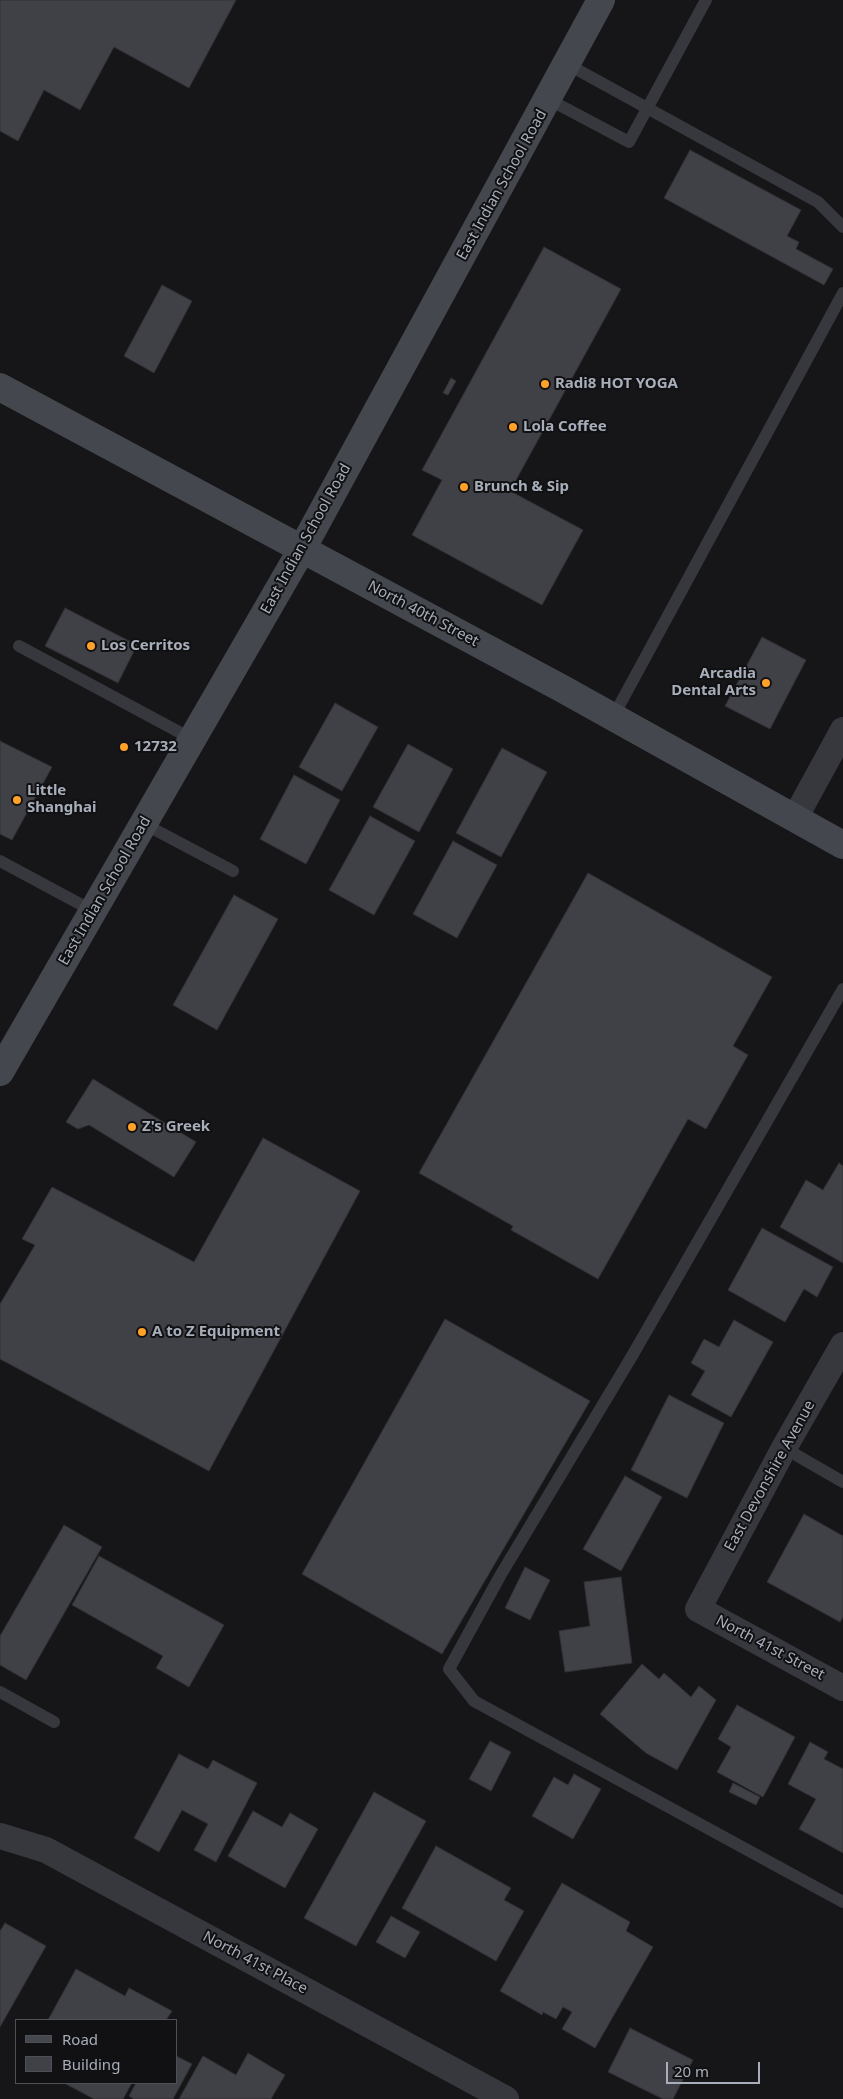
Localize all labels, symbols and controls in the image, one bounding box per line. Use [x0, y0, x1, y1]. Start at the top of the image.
street label: East Indian School Road [453, 107, 551, 263]
place label: Radi8 HOT YOGA [555, 375, 678, 393]
marker: Radi8 HOT YOGA [539, 378, 551, 390]
place label: Lola Coffee [523, 418, 607, 436]
marker: Lola Coffee [507, 421, 519, 433]
street label: East Indian School Road [257, 461, 355, 617]
place label: Brunch & Sip [474, 478, 569, 496]
marker: Brunch & Sip [458, 481, 470, 493]
street label: North 40th Street [365, 577, 481, 651]
place label: Los Cerritos [101, 637, 190, 655]
marker: Los Cerritos [85, 640, 97, 652]
place label: Arcadia Dental Arts [671, 665, 756, 700]
marker: Arcadia Dental Arts [760, 677, 772, 689]
place label: 12732 [134, 738, 177, 756]
marker: 12732 [118, 741, 130, 753]
place label: Little Shanghai [27, 782, 96, 817]
marker: Little Shanghai [11, 794, 23, 806]
street label: East Indian School Road [55, 813, 155, 969]
place label: Z's Greek [142, 1118, 210, 1136]
marker: Z's Greek [126, 1121, 138, 1133]
place label: A to Z Equipment [152, 1323, 280, 1341]
marker: A to Z Equipment [136, 1326, 148, 1338]
street label: East Devonshire Avenue [721, 1397, 819, 1555]
street label: North 41st Street [712, 1612, 828, 1684]
street label: North 41st Place [200, 1928, 310, 1998]
legend [15, 2019, 178, 2084]
text: Road [62, 2029, 98, 2049]
scale bar [668, 2052, 762, 2084]
text: Building [62, 2054, 120, 2074]
text: 20 m [674, 2061, 709, 2081]

